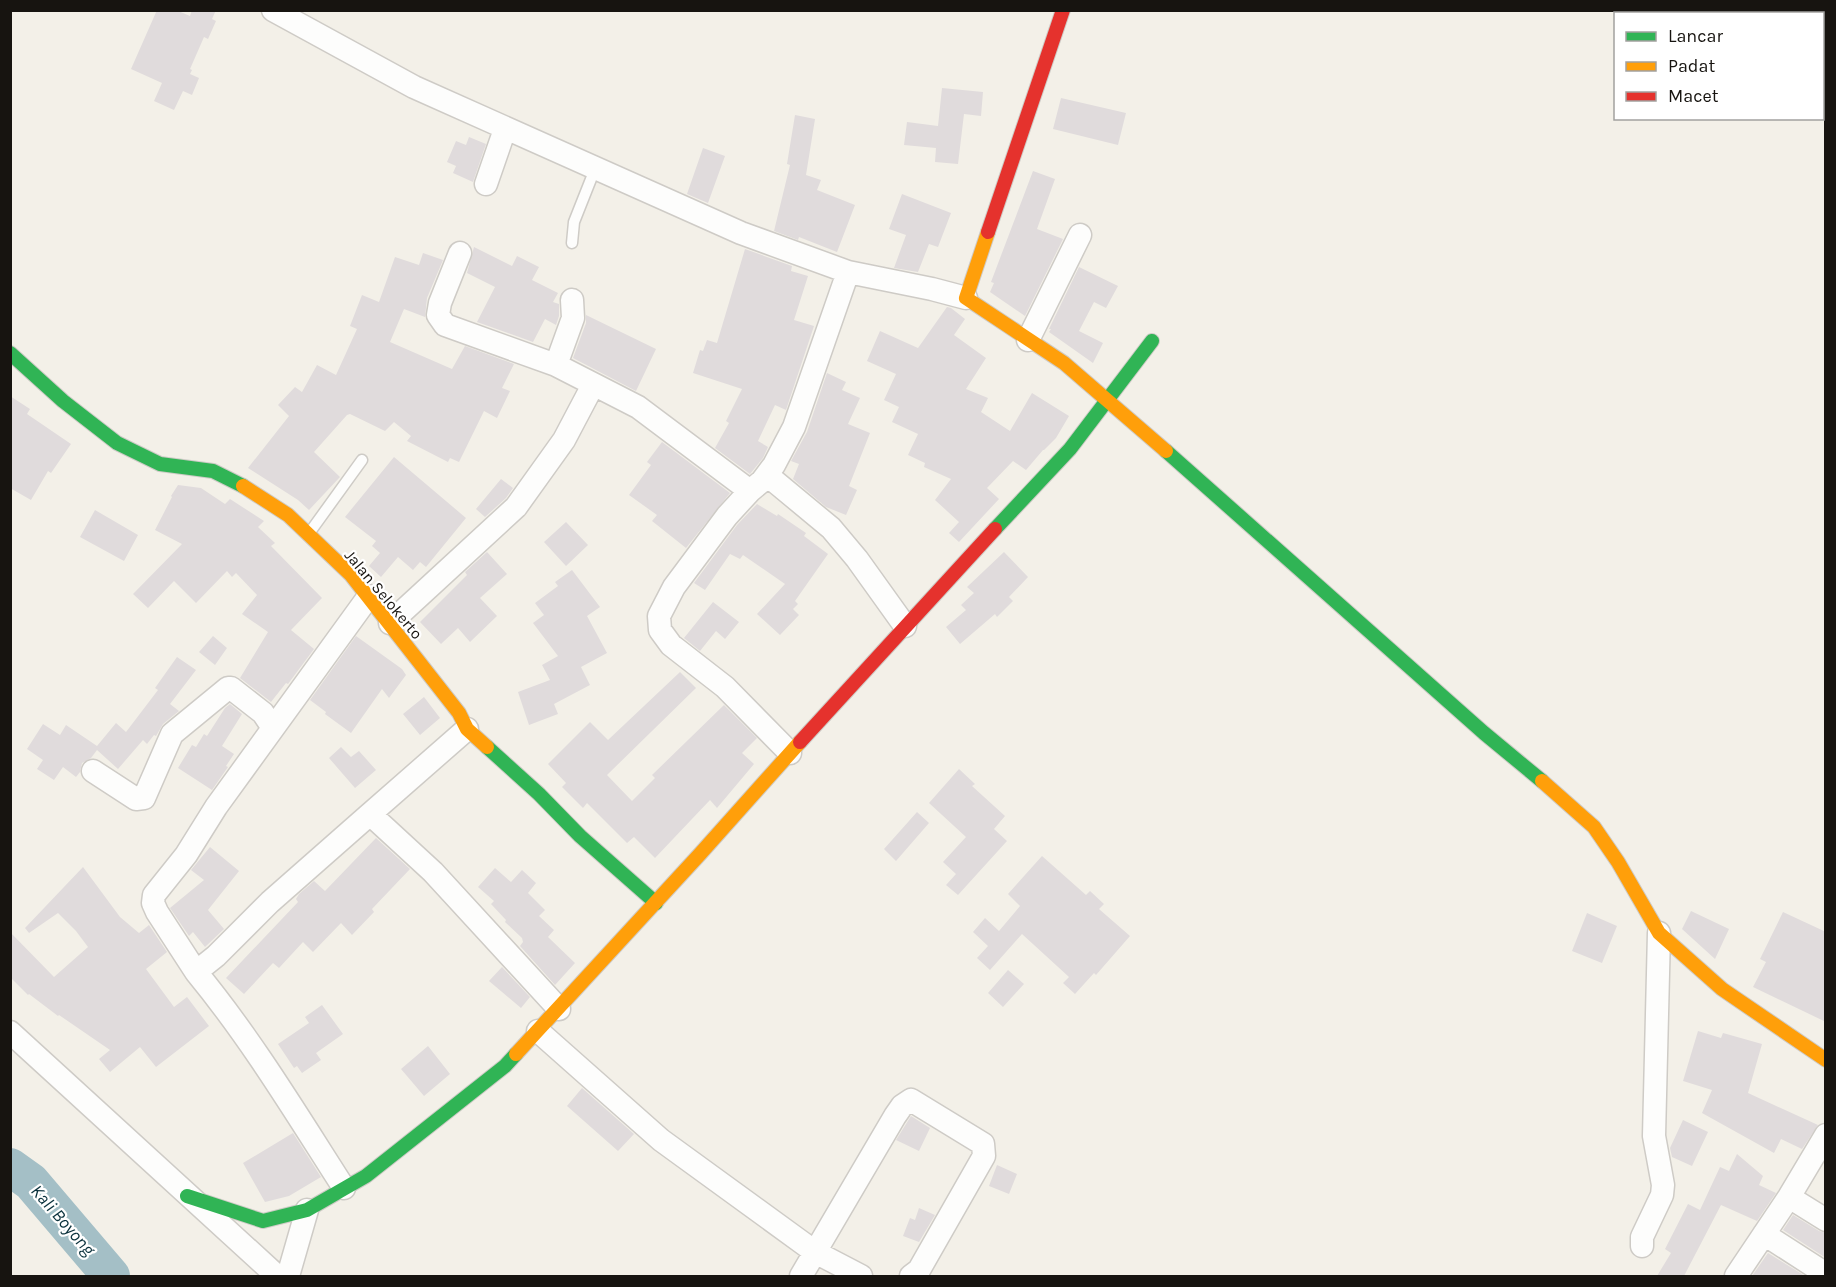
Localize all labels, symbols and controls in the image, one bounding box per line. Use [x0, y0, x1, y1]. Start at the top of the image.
legend [1614, 12, 1824, 120]
text: Lancar [1668, 25, 1723, 47]
text: Padat [1668, 55, 1715, 77]
text: Macet [1668, 85, 1719, 107]
street label: Jalan Selokerto [341, 546, 427, 643]
water label: Kali Boyong [26, 1180, 100, 1261]

